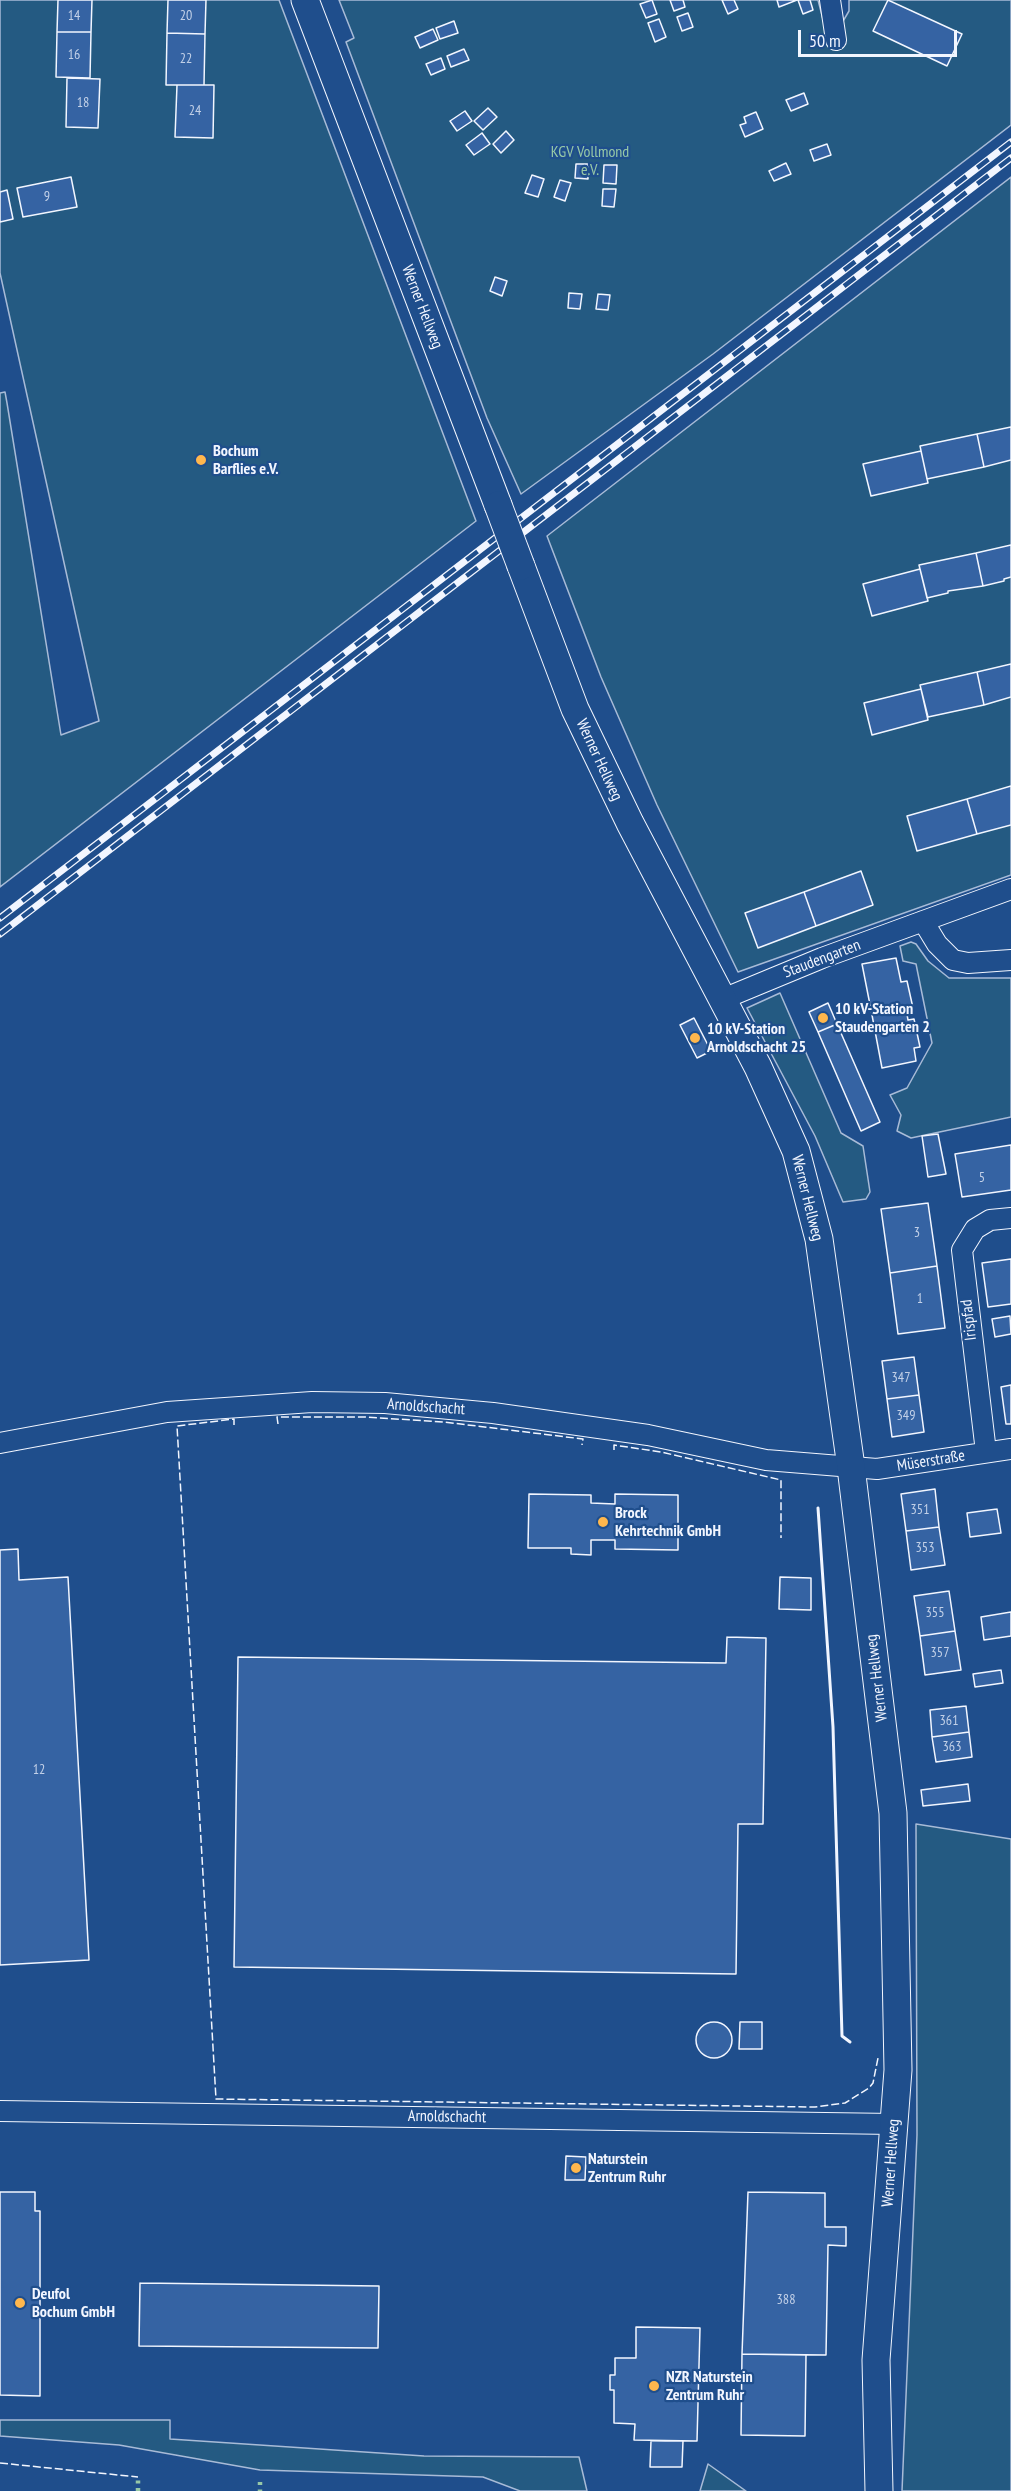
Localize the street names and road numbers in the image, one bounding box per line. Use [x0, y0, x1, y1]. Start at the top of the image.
street label: Werner Hellweg [397, 263, 447, 351]
street label: Werner Hellweg [572, 716, 626, 804]
street label: Staudengarten [781, 935, 863, 983]
street label: Werner Hellweg [787, 1153, 827, 1243]
street label: Irispfad [957, 1298, 981, 1342]
street label: Arnoldschacht [386, 1395, 466, 1419]
street label: Müserstraße [896, 1446, 966, 1476]
street label: Werner Hellweg [862, 1633, 892, 1723]
street label: Arnoldschacht [408, 2107, 486, 2127]
street label: Werner Hellweg [878, 2118, 904, 2208]

